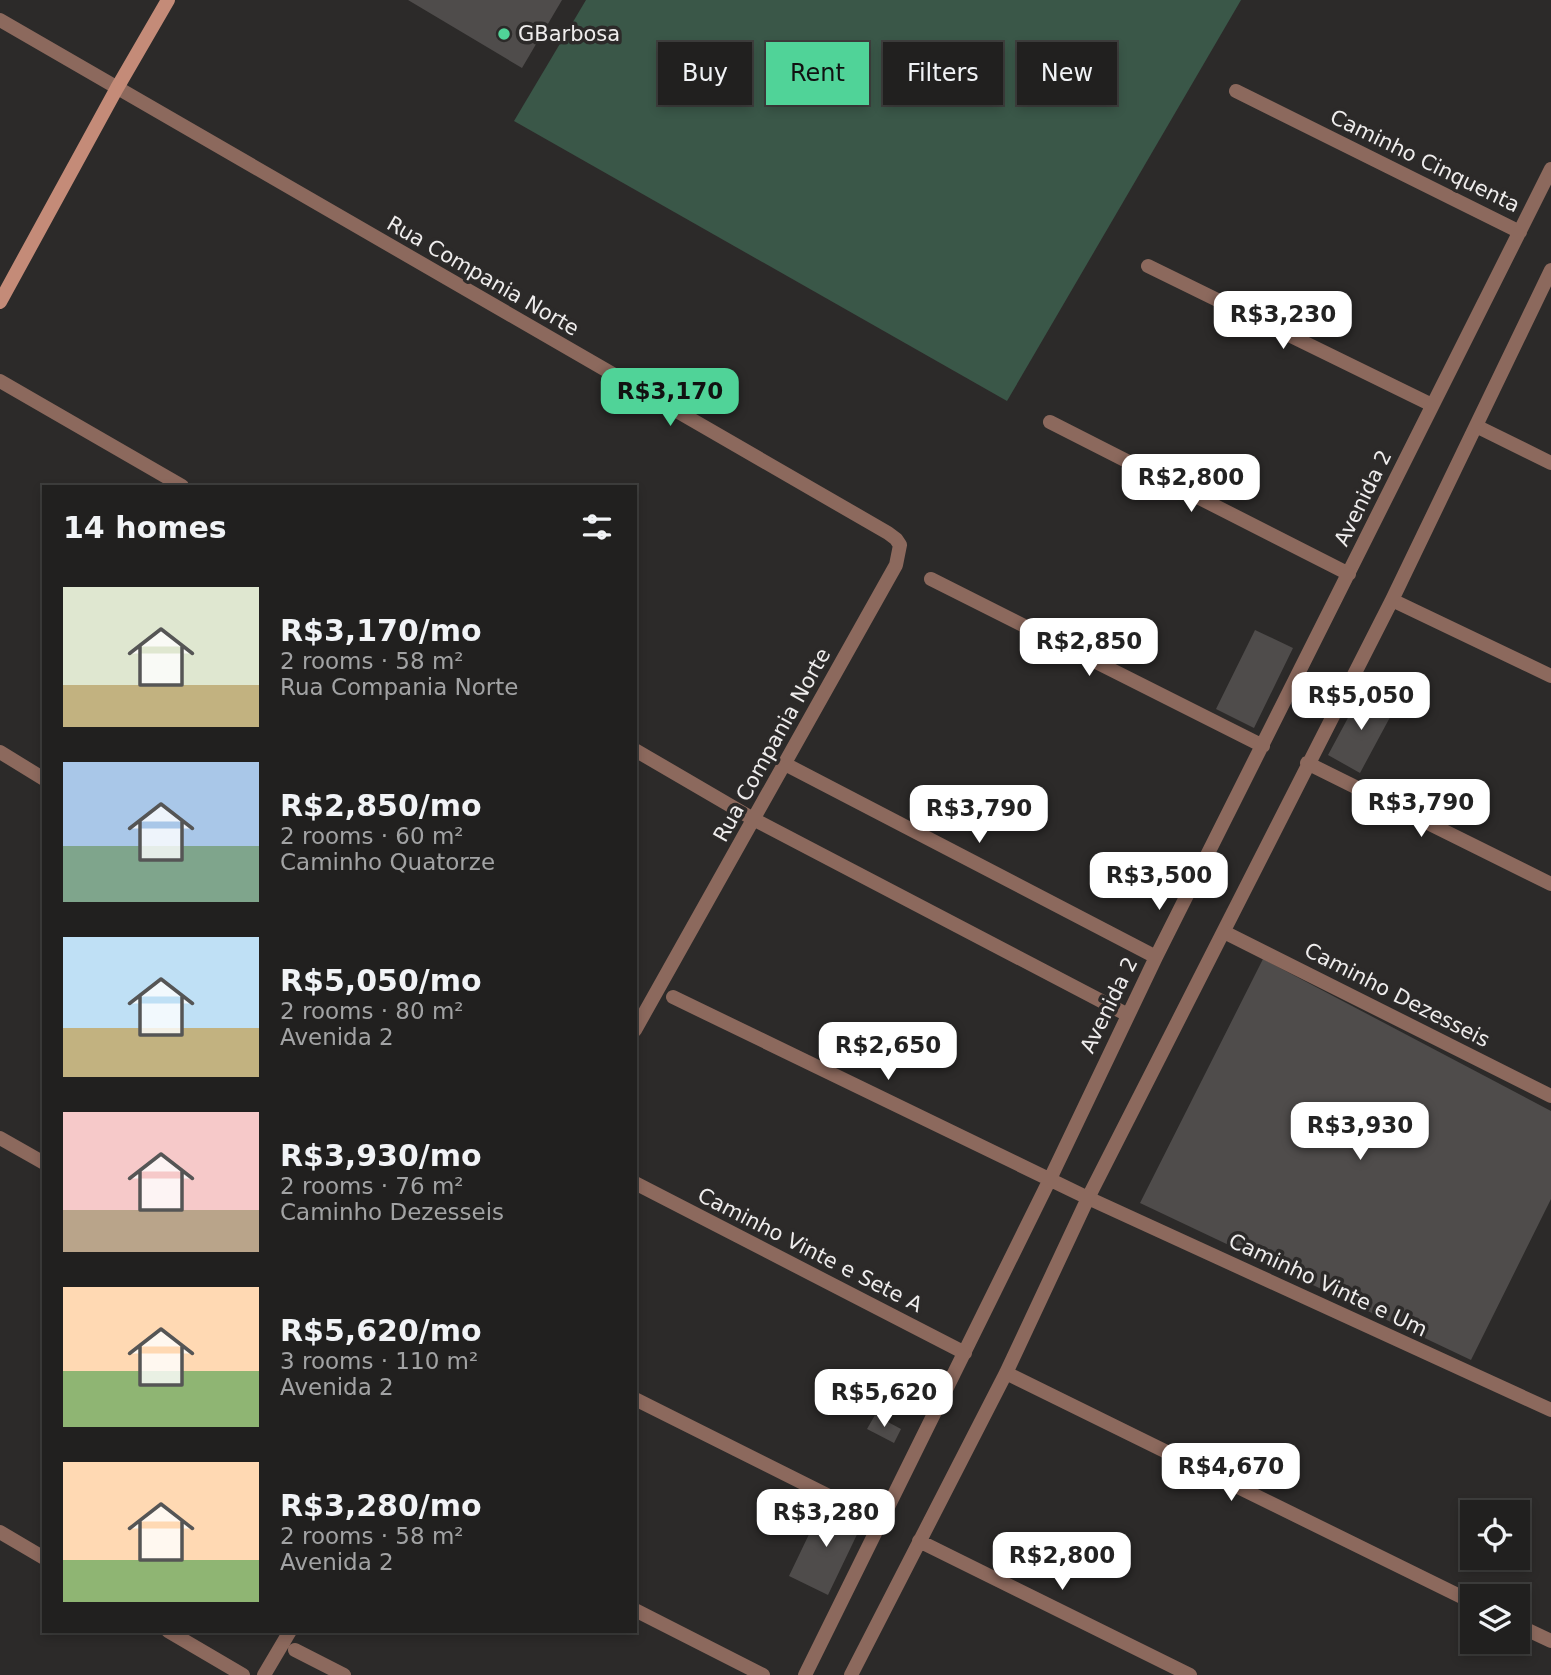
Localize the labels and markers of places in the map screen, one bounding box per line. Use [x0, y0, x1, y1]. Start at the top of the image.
place label: GBarbosa [518, 22, 620, 46]
marker: GBarbosa [496, 26, 512, 42]
pin: R$3,230 [1218, 292, 1348, 351]
pin: R$3,170 [605, 368, 735, 428]
pin: R$2,800 [1126, 454, 1256, 514]
pin: R$2,850 [1024, 618, 1154, 678]
pin: R$5,050 [1296, 672, 1426, 732]
pin: R$3,790 [1356, 780, 1486, 839]
pin: R$3,790 [914, 786, 1044, 845]
pin: R$3,500 [1094, 852, 1224, 912]
pin: R$2,650 [823, 1023, 953, 1082]
pin: R$3,930 [1295, 1102, 1425, 1162]
pin: R$5,620 [819, 1370, 949, 1429]
pin: R$4,670 [1166, 1444, 1296, 1503]
pin: R$3,280 [761, 1490, 891, 1549]
pin: R$2,800 [997, 1532, 1127, 1592]

